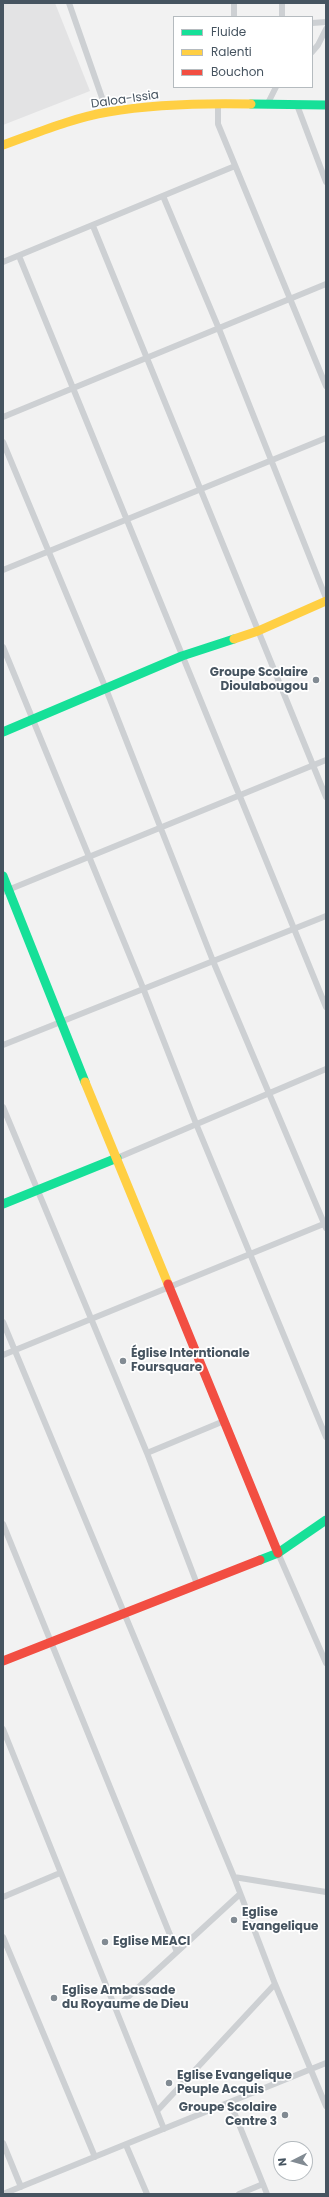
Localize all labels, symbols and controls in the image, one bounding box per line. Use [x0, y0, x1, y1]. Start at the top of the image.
legend [173, 16, 313, 88]
text: Fluide [211, 23, 246, 40]
text: Ralenti [211, 43, 252, 60]
text: Bouchon [211, 63, 264, 80]
street label: Daloa-Issia [90, 88, 160, 112]
place label: Groupe Scolaire Dioulabougou [210, 666, 308, 694]
marker: Groupe Scolaire Dioulabougou [311, 675, 321, 685]
place label: Église Interntionale Foursquare [131, 1347, 250, 1375]
marker: Église Interntionale Foursquare [118, 1356, 128, 1366]
place label: Eglise Evangelique [242, 1906, 318, 1934]
marker: Eglise Evangelique [229, 1915, 239, 1925]
place label: Eglise MEACI [113, 1935, 190, 1949]
marker: Eglise MEACI [100, 1937, 110, 1947]
place label: Eglise Ambassade du Royaume de Dieu [62, 1984, 189, 2012]
marker: Eglise Ambassade du Royaume de Dieu [49, 1993, 59, 2003]
place label: Eglise Evangelique Peuple Acquis [177, 2069, 292, 2097]
marker: Eglise Evangelique Peuple Acquis [164, 2078, 174, 2088]
place label: Groupe Scolaire Centre 3 [179, 2101, 277, 2129]
marker: Groupe Scolaire Centre 3 [280, 2110, 290, 2120]
north arrow [273, 2141, 313, 2181]
text: N [274, 2157, 290, 2167]

